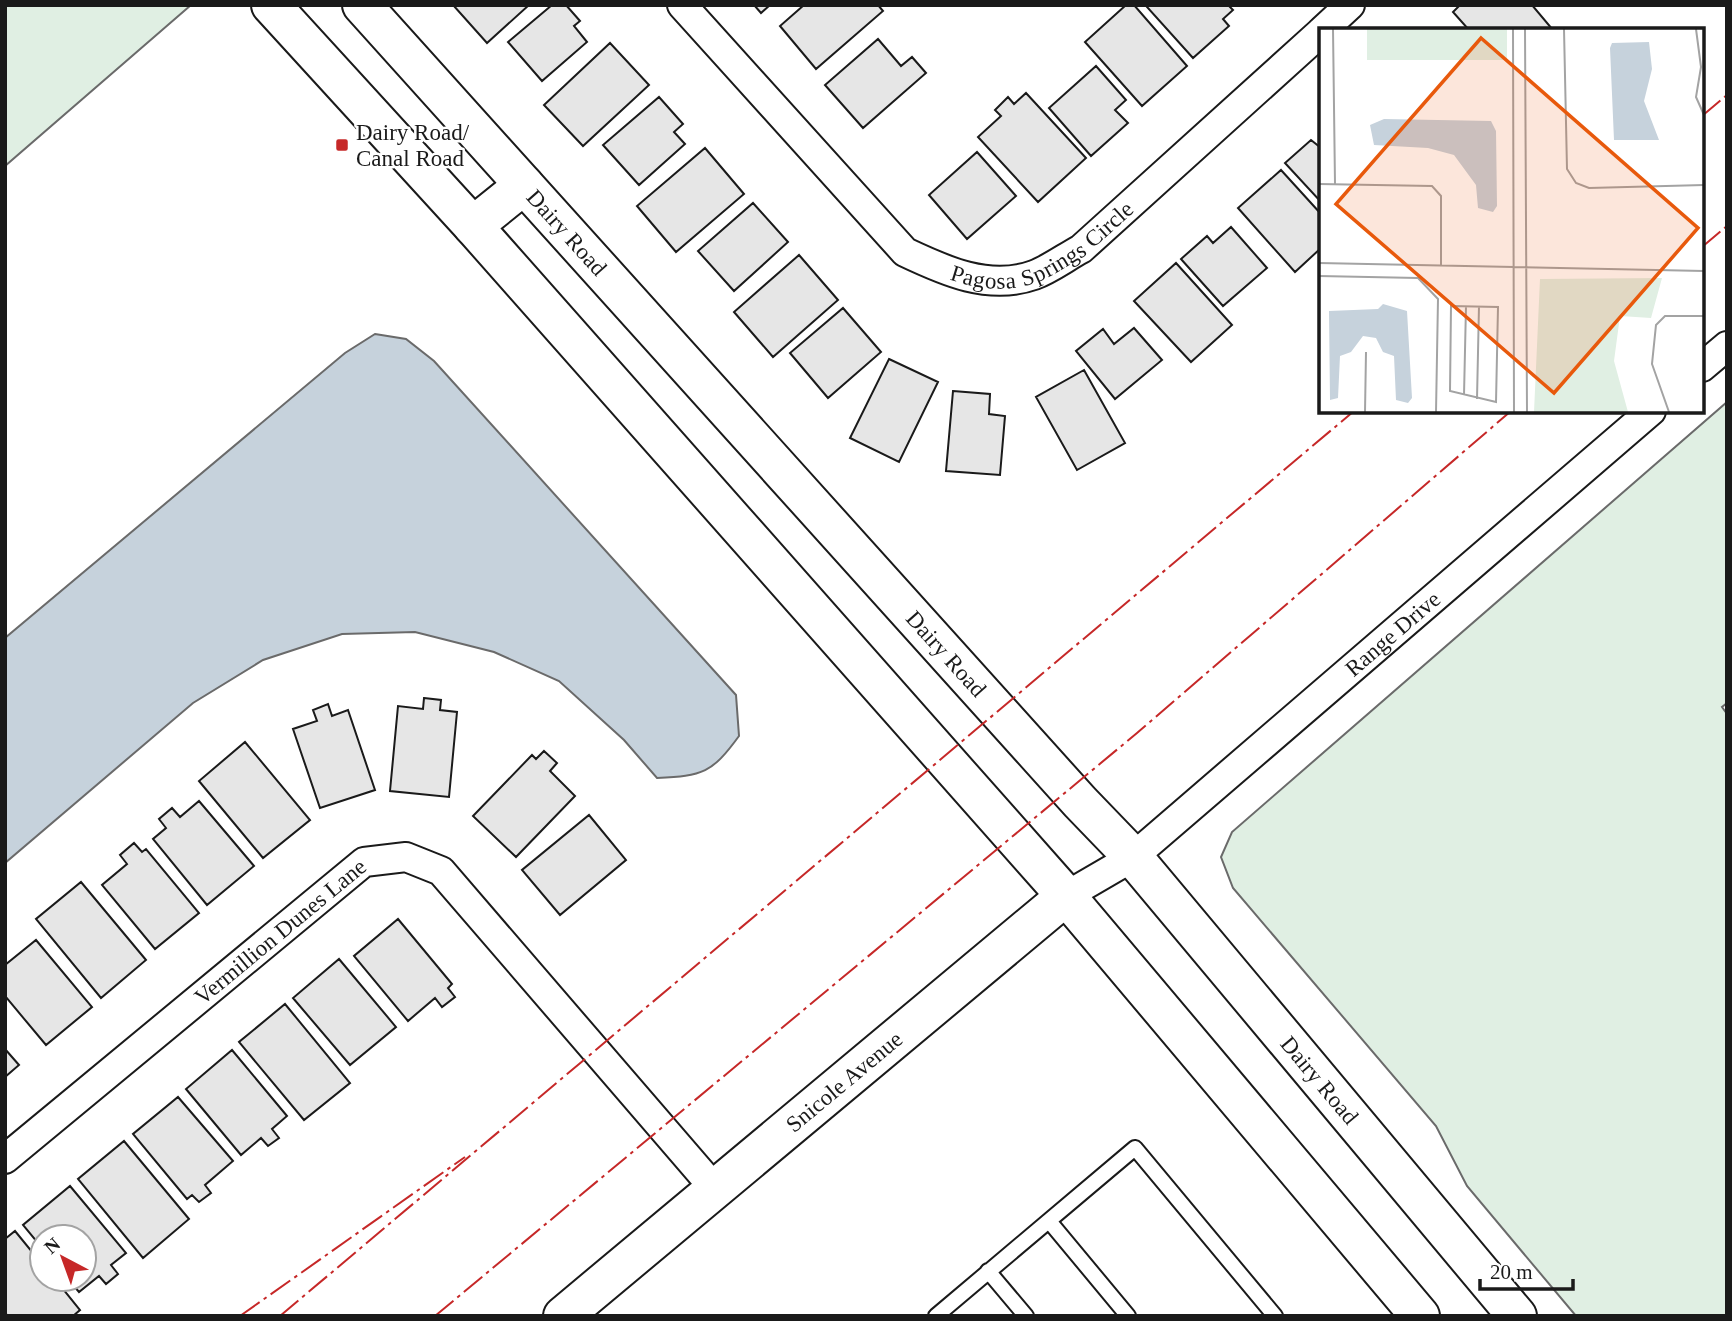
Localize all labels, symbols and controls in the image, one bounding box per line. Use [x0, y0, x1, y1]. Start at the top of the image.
inset map [1319, 28, 1704, 413]
place label: Dairy Road/ Canal Road [356, 120, 470, 171]
marker: Dairy Road/ Canal Road [334, 137, 350, 153]
street label: Dairy Road [521, 185, 612, 281]
street label: Pagosa Springs Circle [948, 196, 1138, 294]
street label: Range Drive [1340, 586, 1445, 682]
street label: Dairy Road [901, 606, 991, 702]
street label: Vermillion Dunes Lane [190, 854, 371, 1010]
street label: Snicole Avenue [781, 1026, 907, 1137]
street label: Dairy Road [1275, 1031, 1363, 1130]
north arrow [28, 1223, 98, 1293]
text: N [40, 1233, 64, 1258]
scale bar [1480, 1248, 1573, 1292]
text: 20 m [1490, 1260, 1533, 1284]

